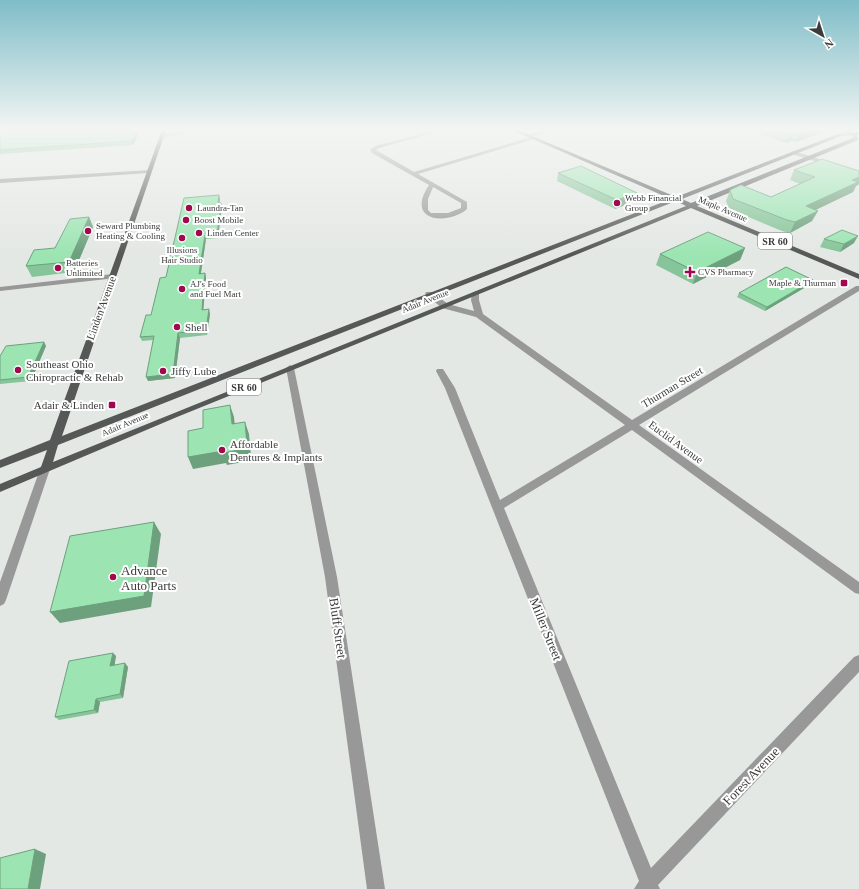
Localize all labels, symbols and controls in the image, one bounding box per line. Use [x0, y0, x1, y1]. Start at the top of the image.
north arrow [803, 16, 843, 56]
text: N [822, 37, 836, 51]
place label: Webb Financial Group [625, 193, 682, 213]
street label: Maple Avenue [697, 194, 749, 224]
marker: Webb Financial Group [612, 198, 622, 208]
marker: Laundra-Tan [184, 203, 194, 213]
place label: Laundra-Tan [197, 203, 244, 213]
marker: Boost Mobile [181, 215, 191, 225]
place label: Boost Mobile [194, 215, 243, 225]
place label: Seward Plumbing Heating & Cooling [96, 221, 165, 241]
marker: Seward Plumbing Heating & Cooling [83, 226, 93, 236]
marker: Linden Center [194, 228, 204, 238]
place label: Linden Center [207, 228, 259, 238]
marker: Illusions Hair Studio [177, 233, 187, 243]
road number: SR 60 [758, 233, 792, 249]
place label: Illusions Hair Studio [161, 245, 203, 265]
place label: Batteries Unlimited [66, 258, 103, 278]
marker: Batteries Unlimited [53, 263, 63, 273]
marker: CVS Pharmacy [685, 267, 695, 277]
place label: CVS Pharmacy [698, 267, 754, 277]
street label: Linden Avenue [84, 275, 118, 341]
place label: Maple & Thurman [769, 278, 836, 288]
marker: Maple & Thurman [839, 278, 849, 288]
place label: AJ's Food and Fuel Mart [190, 279, 241, 299]
marker: AJ's Food and Fuel Mart [177, 284, 187, 294]
street label: Adair Avenue [400, 287, 450, 315]
place label: Shell [185, 321, 208, 333]
marker: Shell [172, 322, 182, 332]
place label: Southeast Ohio Chiropractic & Rehab [26, 358, 124, 383]
street label: Thurman Street [639, 364, 705, 410]
marker: Southeast Ohio Chiropractic & Rehab [13, 365, 23, 375]
place label: Jiffy Lube [171, 365, 216, 377]
marker: Jiffy Lube [158, 366, 168, 376]
road number: SR 60 [227, 379, 261, 395]
place label: Adair & Linden [34, 399, 104, 411]
marker: Adair & Linden [107, 400, 117, 410]
street label: Adair Avenue [100, 410, 150, 438]
street label: Euclid Avenue [646, 418, 706, 466]
place label: Affordable Dentures & Implants [230, 438, 322, 463]
marker: Affordable Dentures & Implants [217, 445, 227, 455]
place label: Advance Auto Parts [121, 563, 176, 593]
marker: Advance Auto Parts [108, 572, 118, 582]
street label: Miller Street [527, 596, 565, 663]
street label: Bluff Street [326, 597, 350, 660]
street label: Forest Avenue [720, 744, 782, 808]

